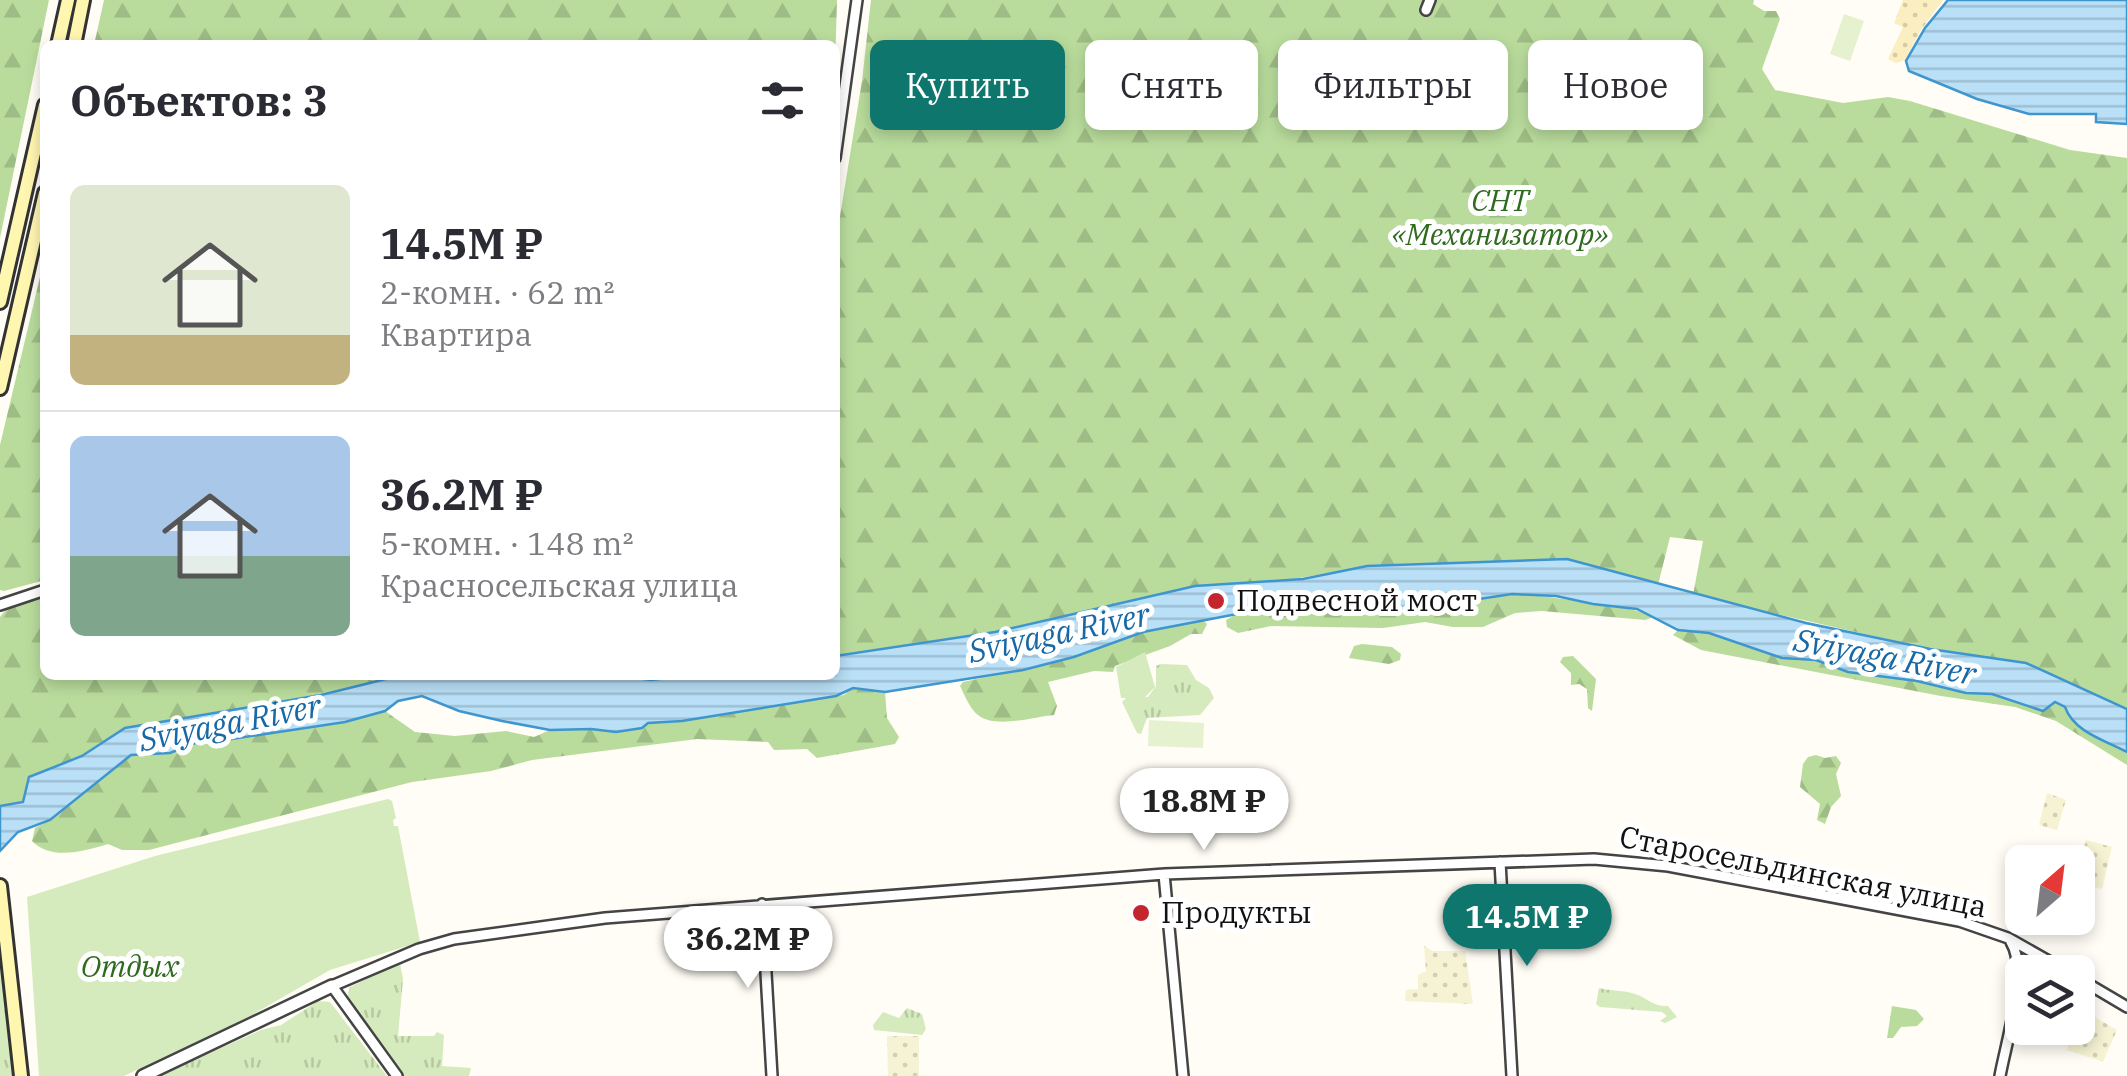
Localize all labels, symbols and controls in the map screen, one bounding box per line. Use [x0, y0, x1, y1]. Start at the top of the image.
chip: Купить [870, 40, 1065, 130]
chip: Снять [1085, 40, 1258, 130]
chip: Фильтры [1278, 40, 1508, 130]
chip: Новое [1528, 40, 1703, 130]
text: Объектов: 3 [70, 73, 328, 128]
icon: filters [755, 73, 810, 128]
park label: СНТ «Механизатор» [1391, 180, 1609, 253]
text: 14.5M ₽ [380, 216, 543, 271]
icon: home [150, 225, 270, 345]
text: 2-комн. · 62 m² [380, 271, 614, 313]
text: Квартира [380, 313, 532, 355]
text: 36.2M ₽ [380, 467, 543, 522]
icon: home [150, 476, 270, 596]
text: 5-комн. · 148 m² [380, 522, 634, 564]
text: Красносельская улица [380, 564, 738, 606]
place label: Подвесной мост [1236, 580, 1477, 619]
marker: Подвесной мост [1205, 590, 1227, 612]
water label: Sviyaga River [963, 592, 1154, 672]
water label: Sviyaga River [1790, 618, 1981, 694]
water label: Sviyaga River [134, 684, 325, 760]
pin: 18.8M ₽ [1112, 768, 1296, 853]
text: 18.8M ₽ [1142, 779, 1266, 821]
street label: Старосельдинская улица [1616, 816, 1990, 925]
north arrow [2005, 845, 2095, 935]
map controls [2005, 845, 2095, 1045]
pin: 14.5M ₽ [1435, 884, 1619, 969]
place label: Продукты [1161, 892, 1312, 931]
text: 14.5M ₽ [1465, 895, 1589, 937]
marker: Продукты [1130, 902, 1152, 924]
pin: 36.2M ₽ [656, 906, 840, 991]
text: 36.2M ₽ [686, 917, 810, 959]
park label: Отдых [81, 946, 180, 985]
button: layers [2005, 955, 2095, 1045]

